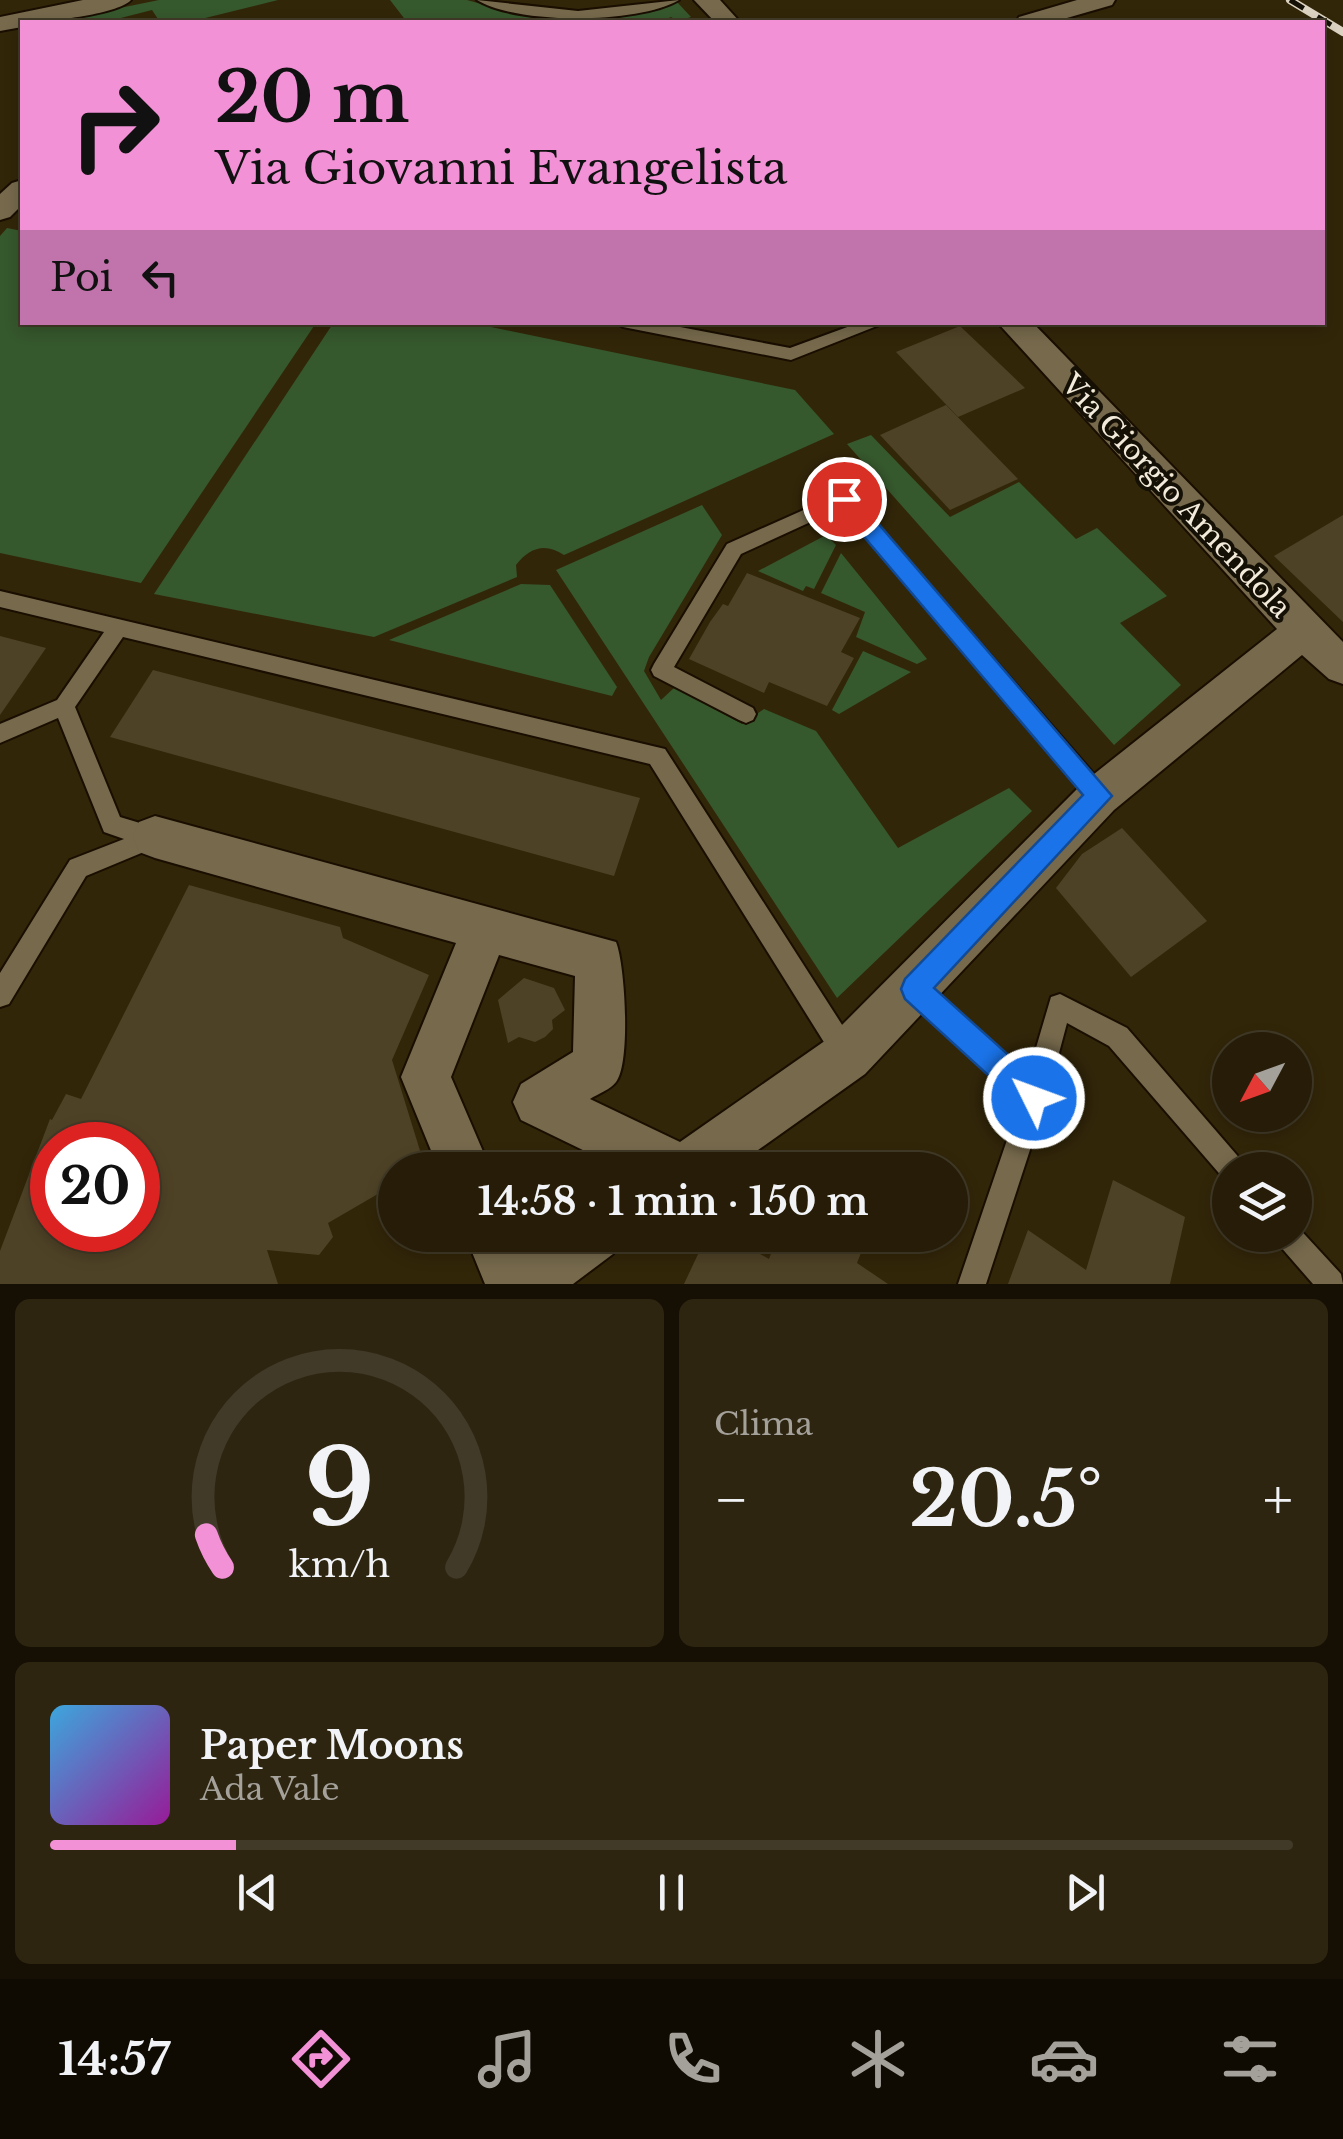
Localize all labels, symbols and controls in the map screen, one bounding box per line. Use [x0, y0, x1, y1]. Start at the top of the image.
text: 20 m [215, 54, 409, 141]
icon: right [50, 60, 180, 190]
text: Via Giovanni Evangelista [215, 140, 787, 196]
icon: left [133, 250, 188, 305]
text: Poi [50, 254, 113, 301]
street label: Via Giorgio Amendola [1053, 366, 1298, 625]
pin [802, 457, 887, 542]
icon: arrive [817, 472, 872, 527]
north arrow [1212, 1032, 1312, 1132]
map controls [1212, 1032, 1312, 1252]
position arrow [982, 1046, 1086, 1150]
speed limit sign: 20 [30, 1122, 160, 1252]
button: layers [1212, 1152, 1312, 1252]
text: 14:58 · 1 min · 150 m [477, 1178, 869, 1225]
text: Clima [714, 1404, 813, 1444]
text: 9 [304, 1424, 375, 1553]
text: 20.5° [909, 1453, 1102, 1546]
text: − [714, 1466, 749, 1534]
text: + [1263, 1466, 1293, 1534]
text: km/h [289, 1542, 390, 1587]
text: Paper Moons [200, 1722, 464, 1769]
text: Ada Vale [200, 1769, 340, 1809]
icon: previous [230, 1865, 285, 1920]
icon: pause [644, 1865, 699, 1920]
icon: next [1058, 1865, 1113, 1920]
icon: directions [286, 2024, 356, 2094]
icon: music [472, 2024, 542, 2094]
icon: phone [658, 2024, 728, 2094]
icon: climate [843, 2024, 913, 2094]
icon: car [1029, 2024, 1099, 2094]
icon: filters [1215, 2024, 1285, 2094]
text: 14:57 [58, 2031, 170, 2087]

